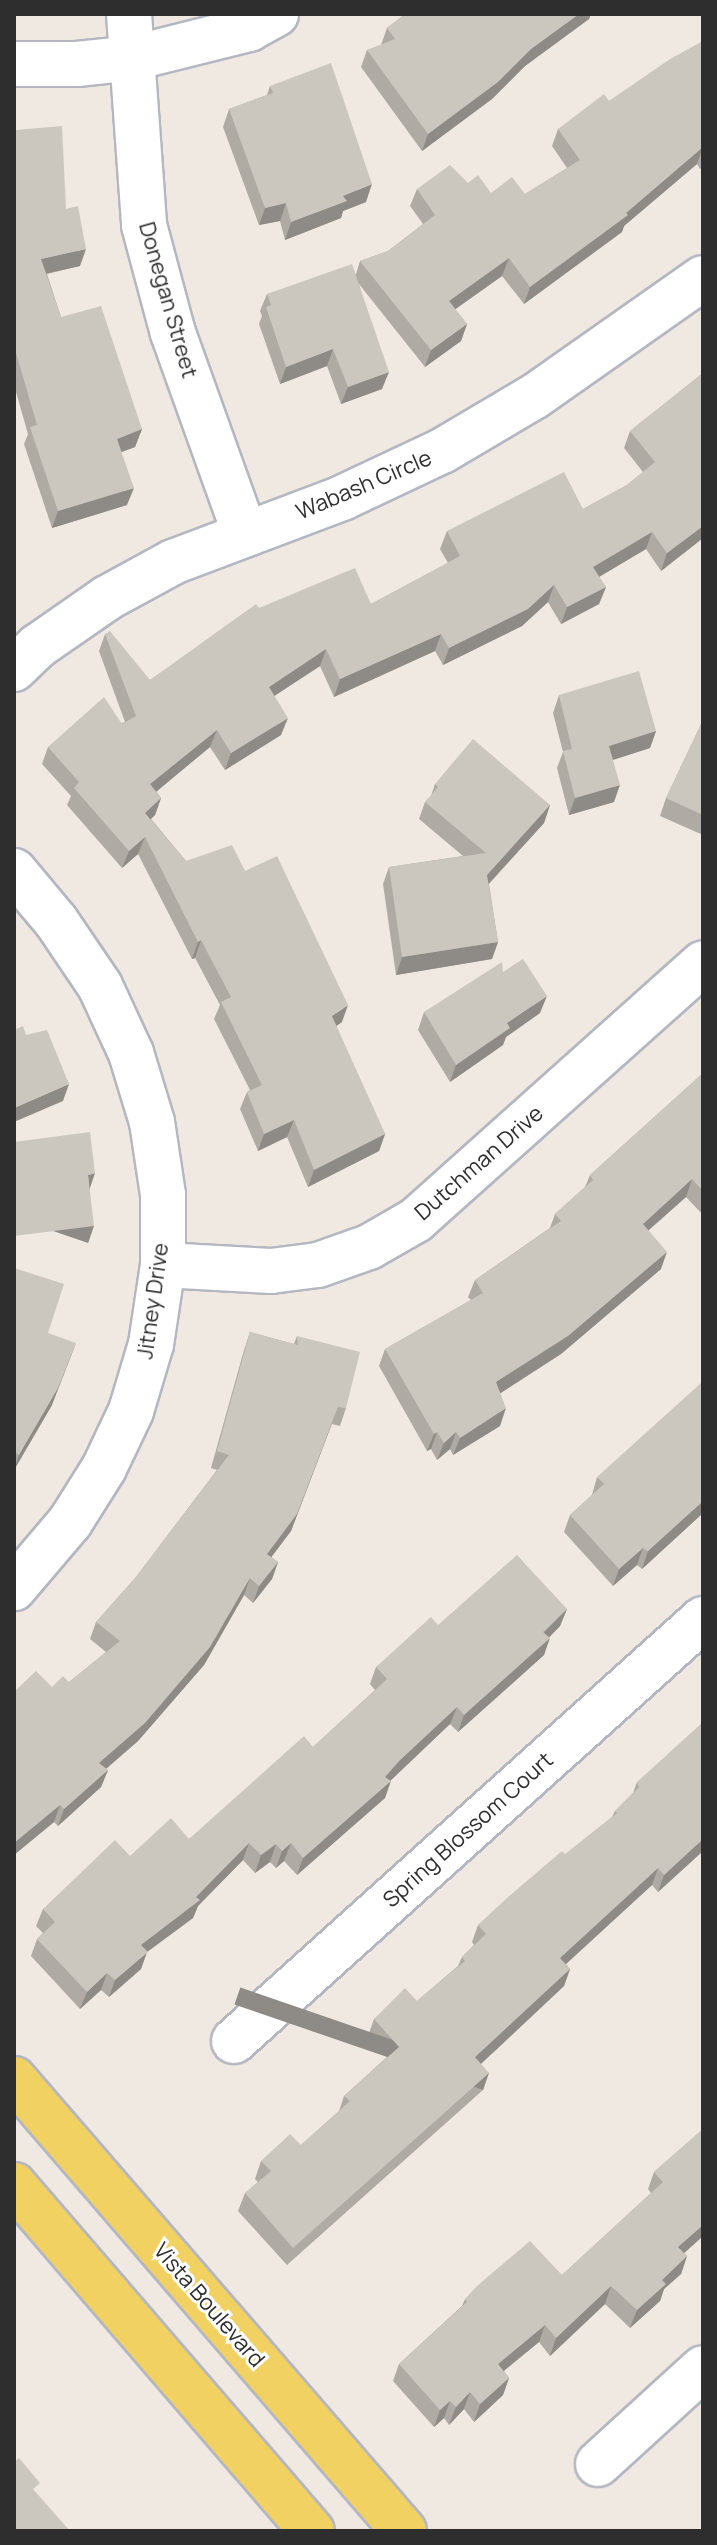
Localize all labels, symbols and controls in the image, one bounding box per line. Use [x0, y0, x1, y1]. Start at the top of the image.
street label: Donegan Street [133, 219, 203, 381]
street label: Wabash Circle [292, 445, 436, 525]
street label: Dutchman Drive [409, 1100, 549, 1226]
street label: Jitney Drive [132, 1241, 174, 1361]
street label: Spring Blossom Court [378, 1747, 558, 1913]
street label: Vista Boulevard [148, 2238, 270, 2372]

